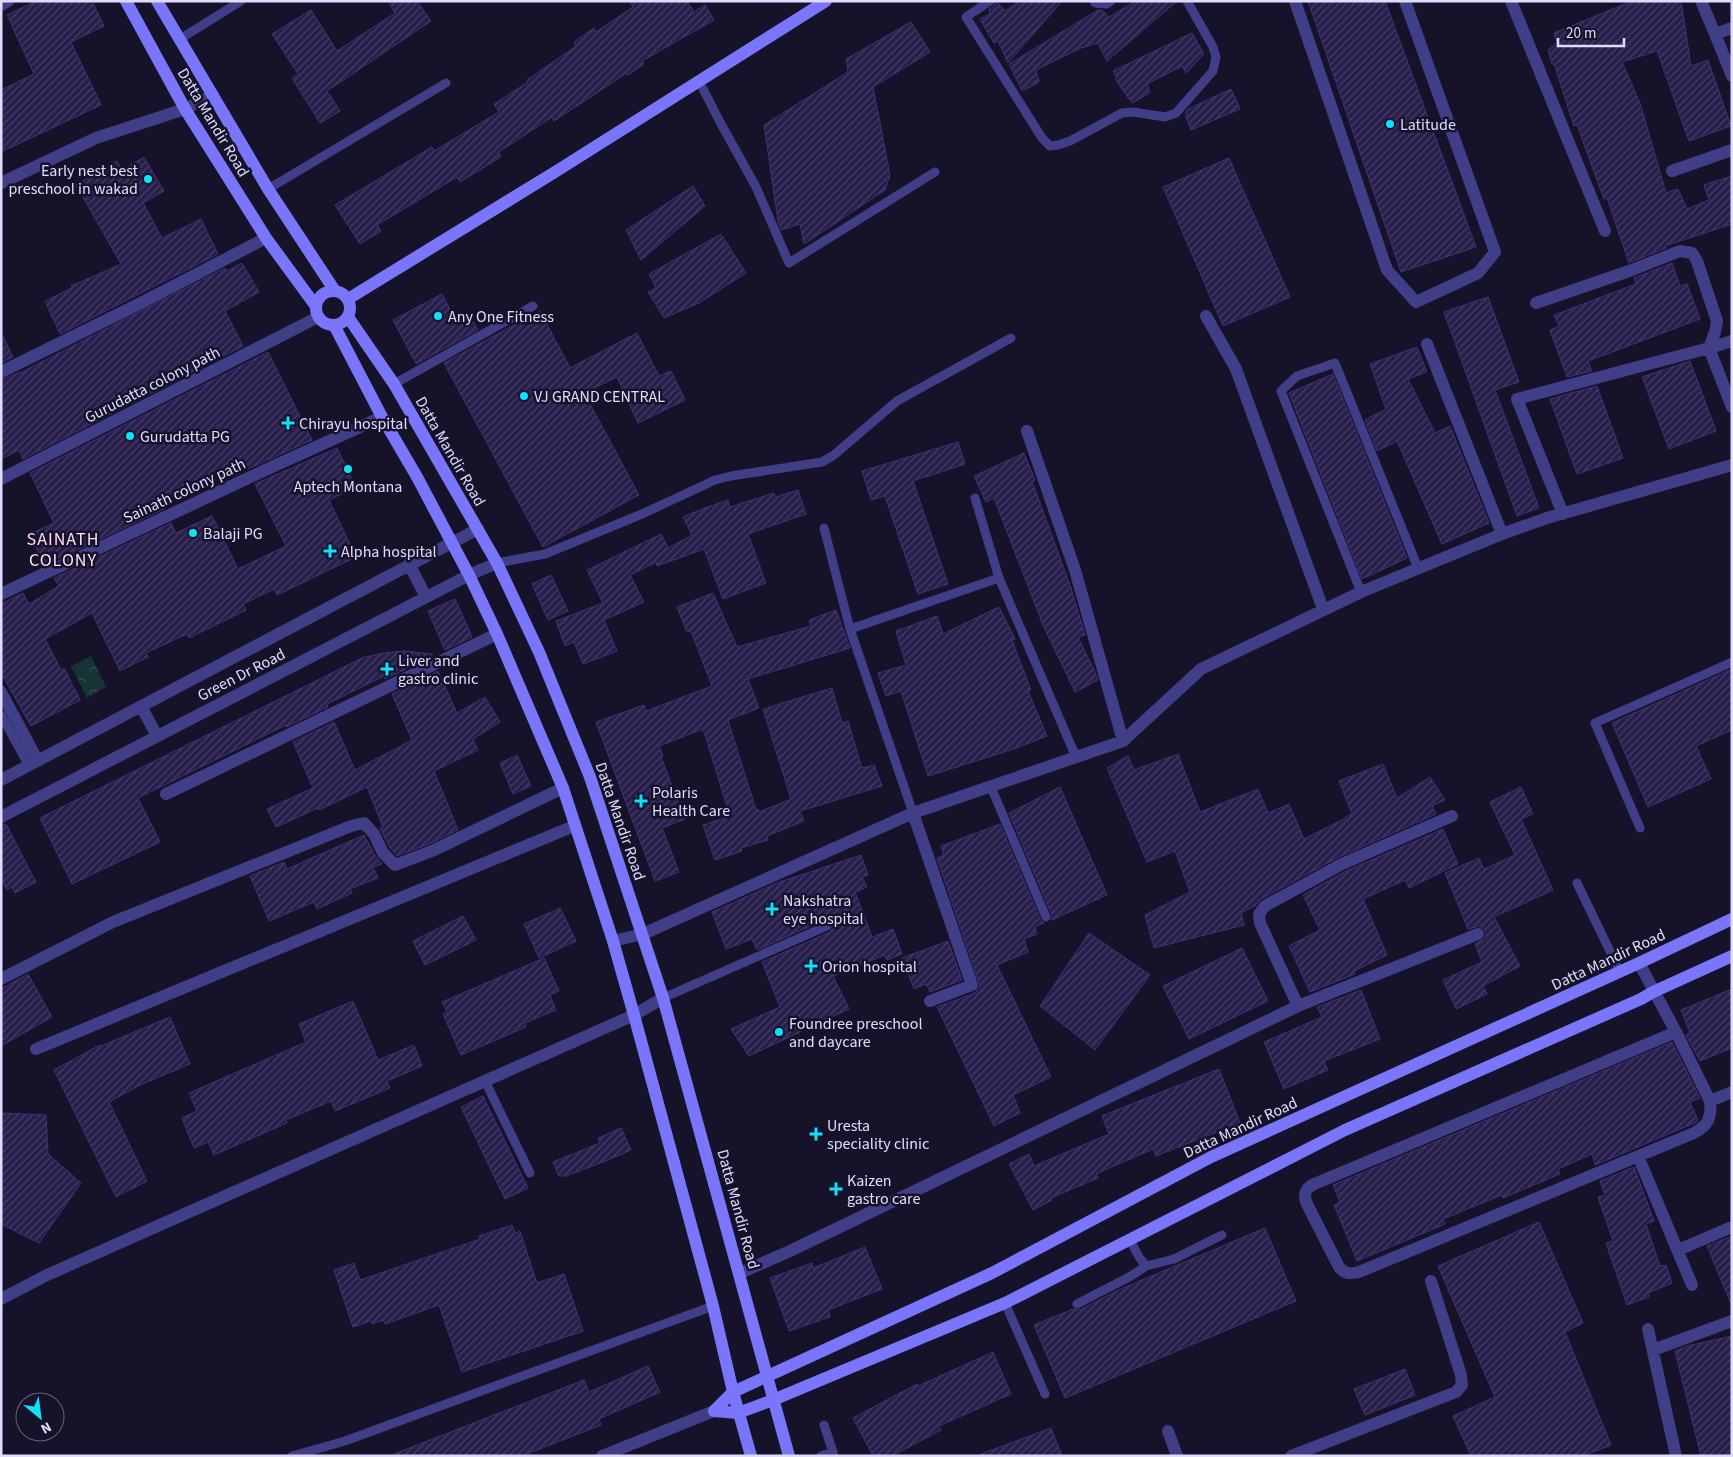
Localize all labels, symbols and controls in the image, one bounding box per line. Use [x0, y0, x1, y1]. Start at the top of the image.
scale bar [1558, 15, 1624, 47]
text: 20 m [1566, 23, 1596, 44]
street label: Datta Mandir Road [172, 64, 254, 181]
place label: Latitude [1400, 114, 1456, 136]
marker: Latitude [1384, 118, 1396, 130]
place label: Early nest best preschool in wakad [8, 160, 139, 200]
marker: Early nest best preschool in wakad [142, 173, 154, 185]
place label: Any One Fitness [448, 306, 554, 328]
marker: Any One Fitness [432, 310, 444, 322]
street label: Gurudatta colony path [81, 341, 224, 429]
place label: VJ GRAND CENTRAL [534, 386, 665, 408]
marker: VJ GRAND CENTRAL [518, 390, 530, 402]
street label: Datta Mandir Road [410, 393, 491, 510]
place label: Chirayu hospital [299, 413, 407, 435]
marker: Chirayu hospital [281, 416, 295, 430]
place label: Gurudatta PG [140, 426, 230, 448]
marker: Gurudatta PG [124, 430, 136, 442]
street label: Sainath colony path [120, 453, 249, 529]
marker: Aptech Montana [342, 463, 354, 475]
place label: Aptech Montana [294, 476, 402, 498]
place label: Balaji PG [203, 523, 263, 545]
district label: SAINATH COLONY [27, 527, 99, 573]
marker: Balaji PG [187, 527, 199, 539]
place label: Alpha hospital [341, 541, 437, 563]
marker: Alpha hospital [323, 544, 337, 558]
street label: Green Dr Road [194, 643, 289, 706]
place label: Liver and gastro clinic [398, 650, 478, 690]
marker: Liver and gastro clinic [380, 662, 394, 676]
street label: Datta Mandir Road [590, 759, 651, 883]
place label: Polaris Health Care [652, 782, 730, 822]
marker: Polaris Health Care [634, 794, 648, 808]
place label: Nakshatra eye hospital [783, 890, 864, 930]
marker: Nakshatra eye hospital [765, 902, 779, 916]
street label: Datta Mandir Road [1548, 924, 1669, 996]
place label: Orion hospital [822, 956, 917, 978]
marker: Orion hospital [804, 959, 818, 973]
place label: Foundree preschool and daycare [789, 1013, 923, 1053]
marker: Foundree preschool and daycare [773, 1026, 785, 1038]
street label: Datta Mandir Road [1180, 1092, 1301, 1164]
place label: Uresta speciality clinic [827, 1115, 929, 1155]
marker: Uresta speciality clinic [809, 1127, 823, 1141]
street label: Datta Mandir Road [711, 1147, 765, 1272]
place label: Kaizen gastro care [847, 1170, 921, 1210]
marker: Kaizen gastro care [829, 1182, 843, 1196]
north arrow [15, 1392, 65, 1442]
text: N [37, 1416, 55, 1438]

